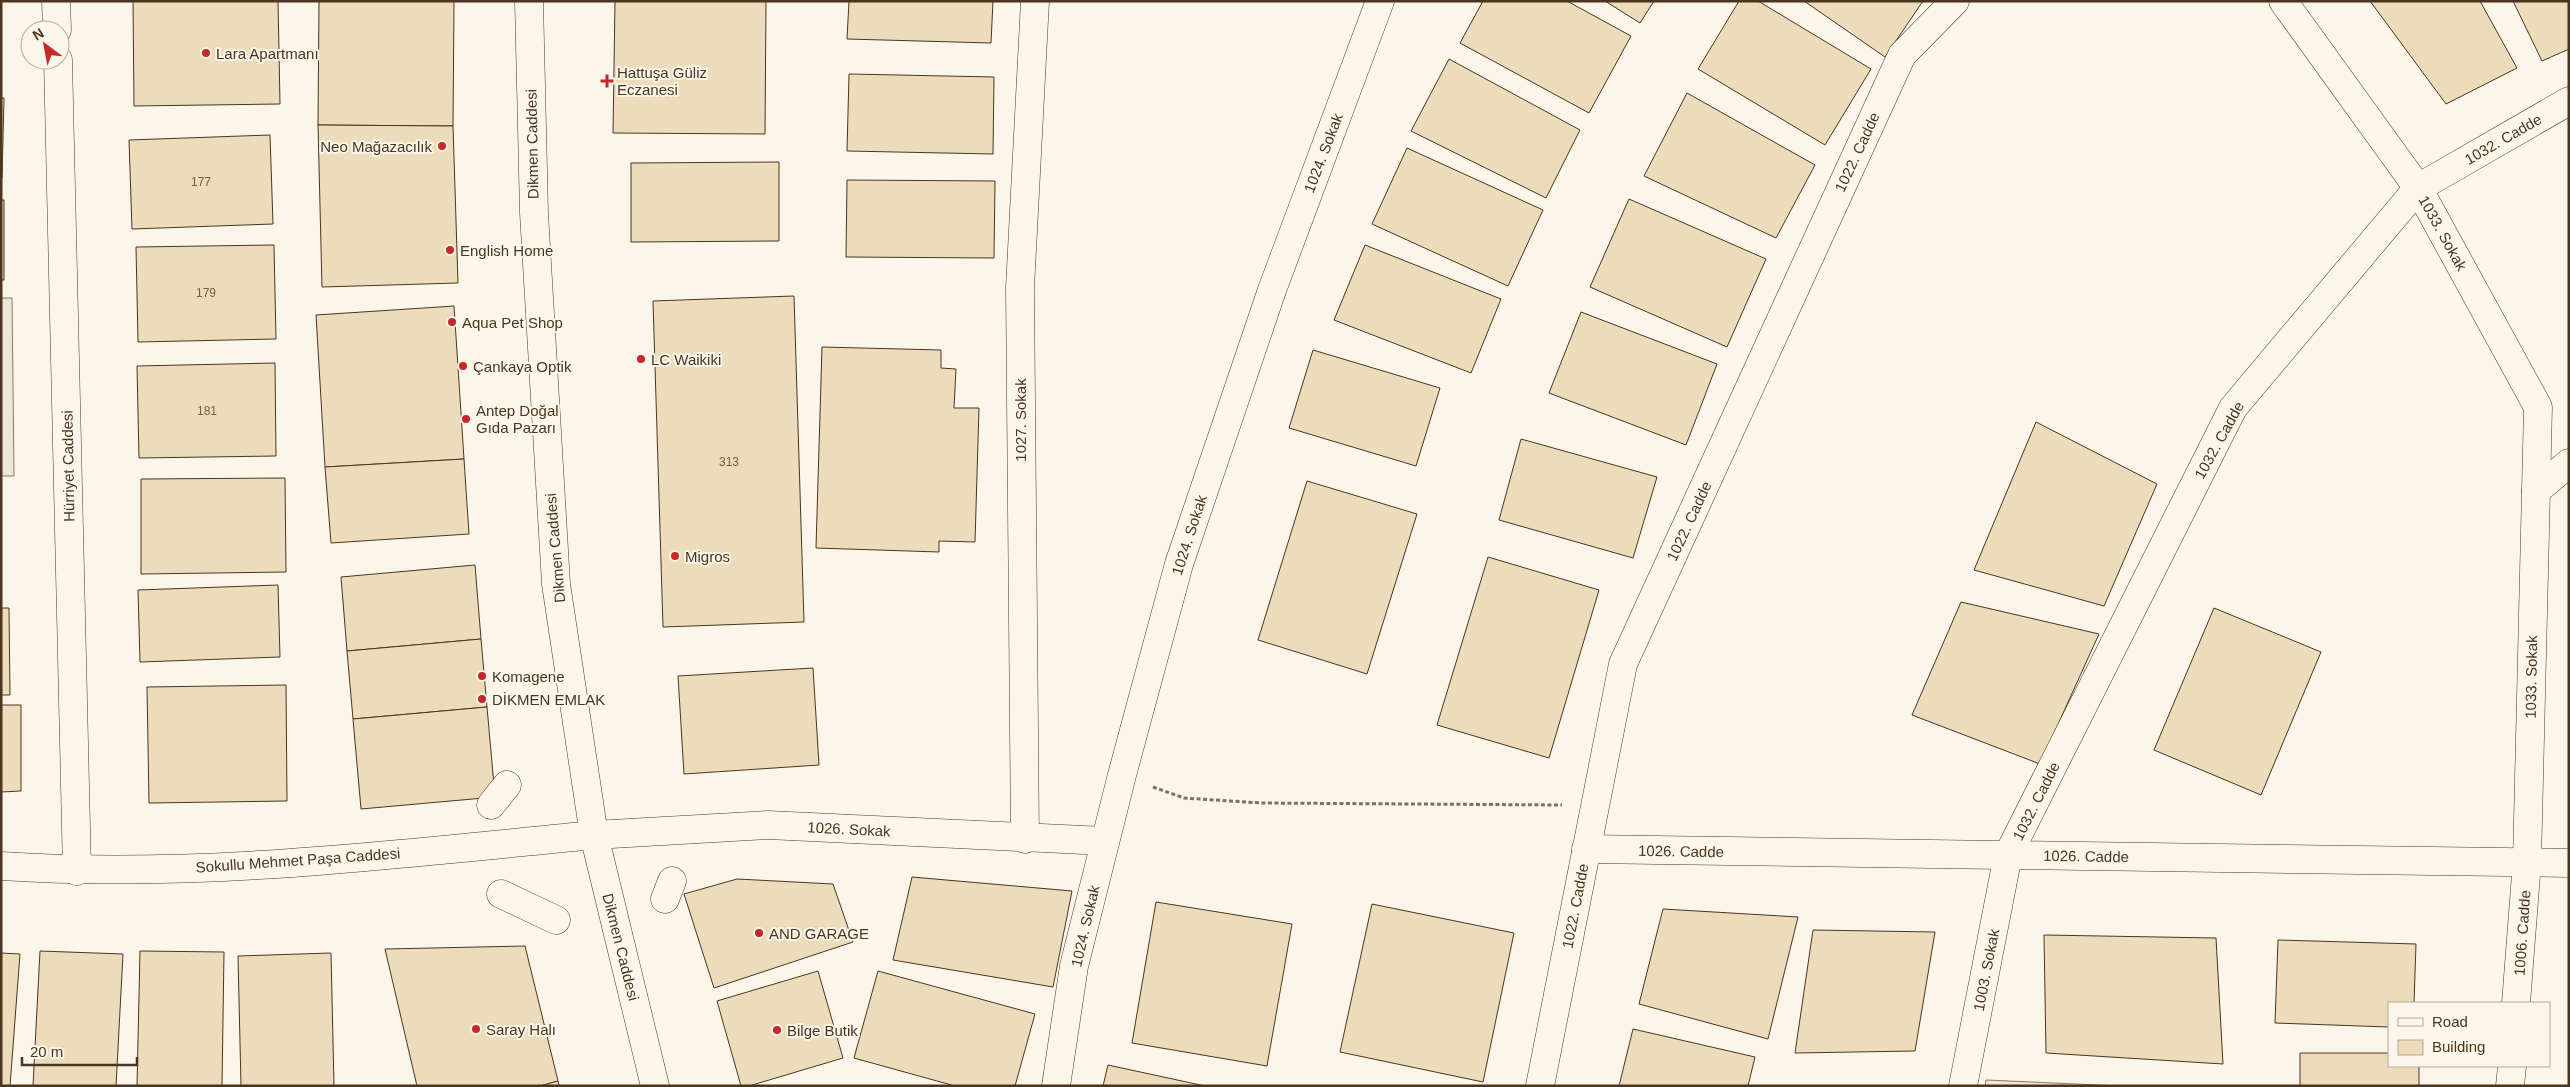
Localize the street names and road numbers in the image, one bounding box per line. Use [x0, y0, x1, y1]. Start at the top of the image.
street label: Dikmen Caddesi [523, 89, 541, 199]
street label: 1022. Cadde [1831, 109, 1883, 195]
street label: 1032. Cadde [2462, 110, 2544, 168]
street label: 1024. Sokak [1300, 111, 1346, 195]
street label: 1033. Sokak [2415, 192, 2471, 274]
street label: 1027. Sokak [1012, 378, 1029, 462]
street label: 1032. Cadde [2191, 398, 2247, 482]
street label: Hürriyet Caddesi [59, 410, 77, 522]
street label: 1022. Cadde [1663, 478, 1715, 564]
street label: Dikmen Caddesi [542, 492, 568, 604]
street label: 1024. Sokak [1168, 492, 1210, 577]
street label: 1033. Sokak [2522, 635, 2540, 719]
street label: 1032. Cadde [2009, 759, 2063, 843]
street label: 1026. Sokak [807, 818, 892, 840]
street label: 1026. Cadde [1638, 842, 1724, 860]
street label: Sokullu Mehmet Paşa Caddesi [195, 844, 401, 876]
street label: 1026. Cadde [2043, 847, 2129, 865]
street label: 1022. Cadde [1558, 862, 1592, 950]
street label: 1024. Sokak [1067, 883, 1103, 969]
street label: 1006. Cadde [2511, 890, 2533, 976]
street label: Dikmen Caddesi [599, 892, 643, 1002]
street label: 1003. Sokak [1970, 927, 2002, 1013]

